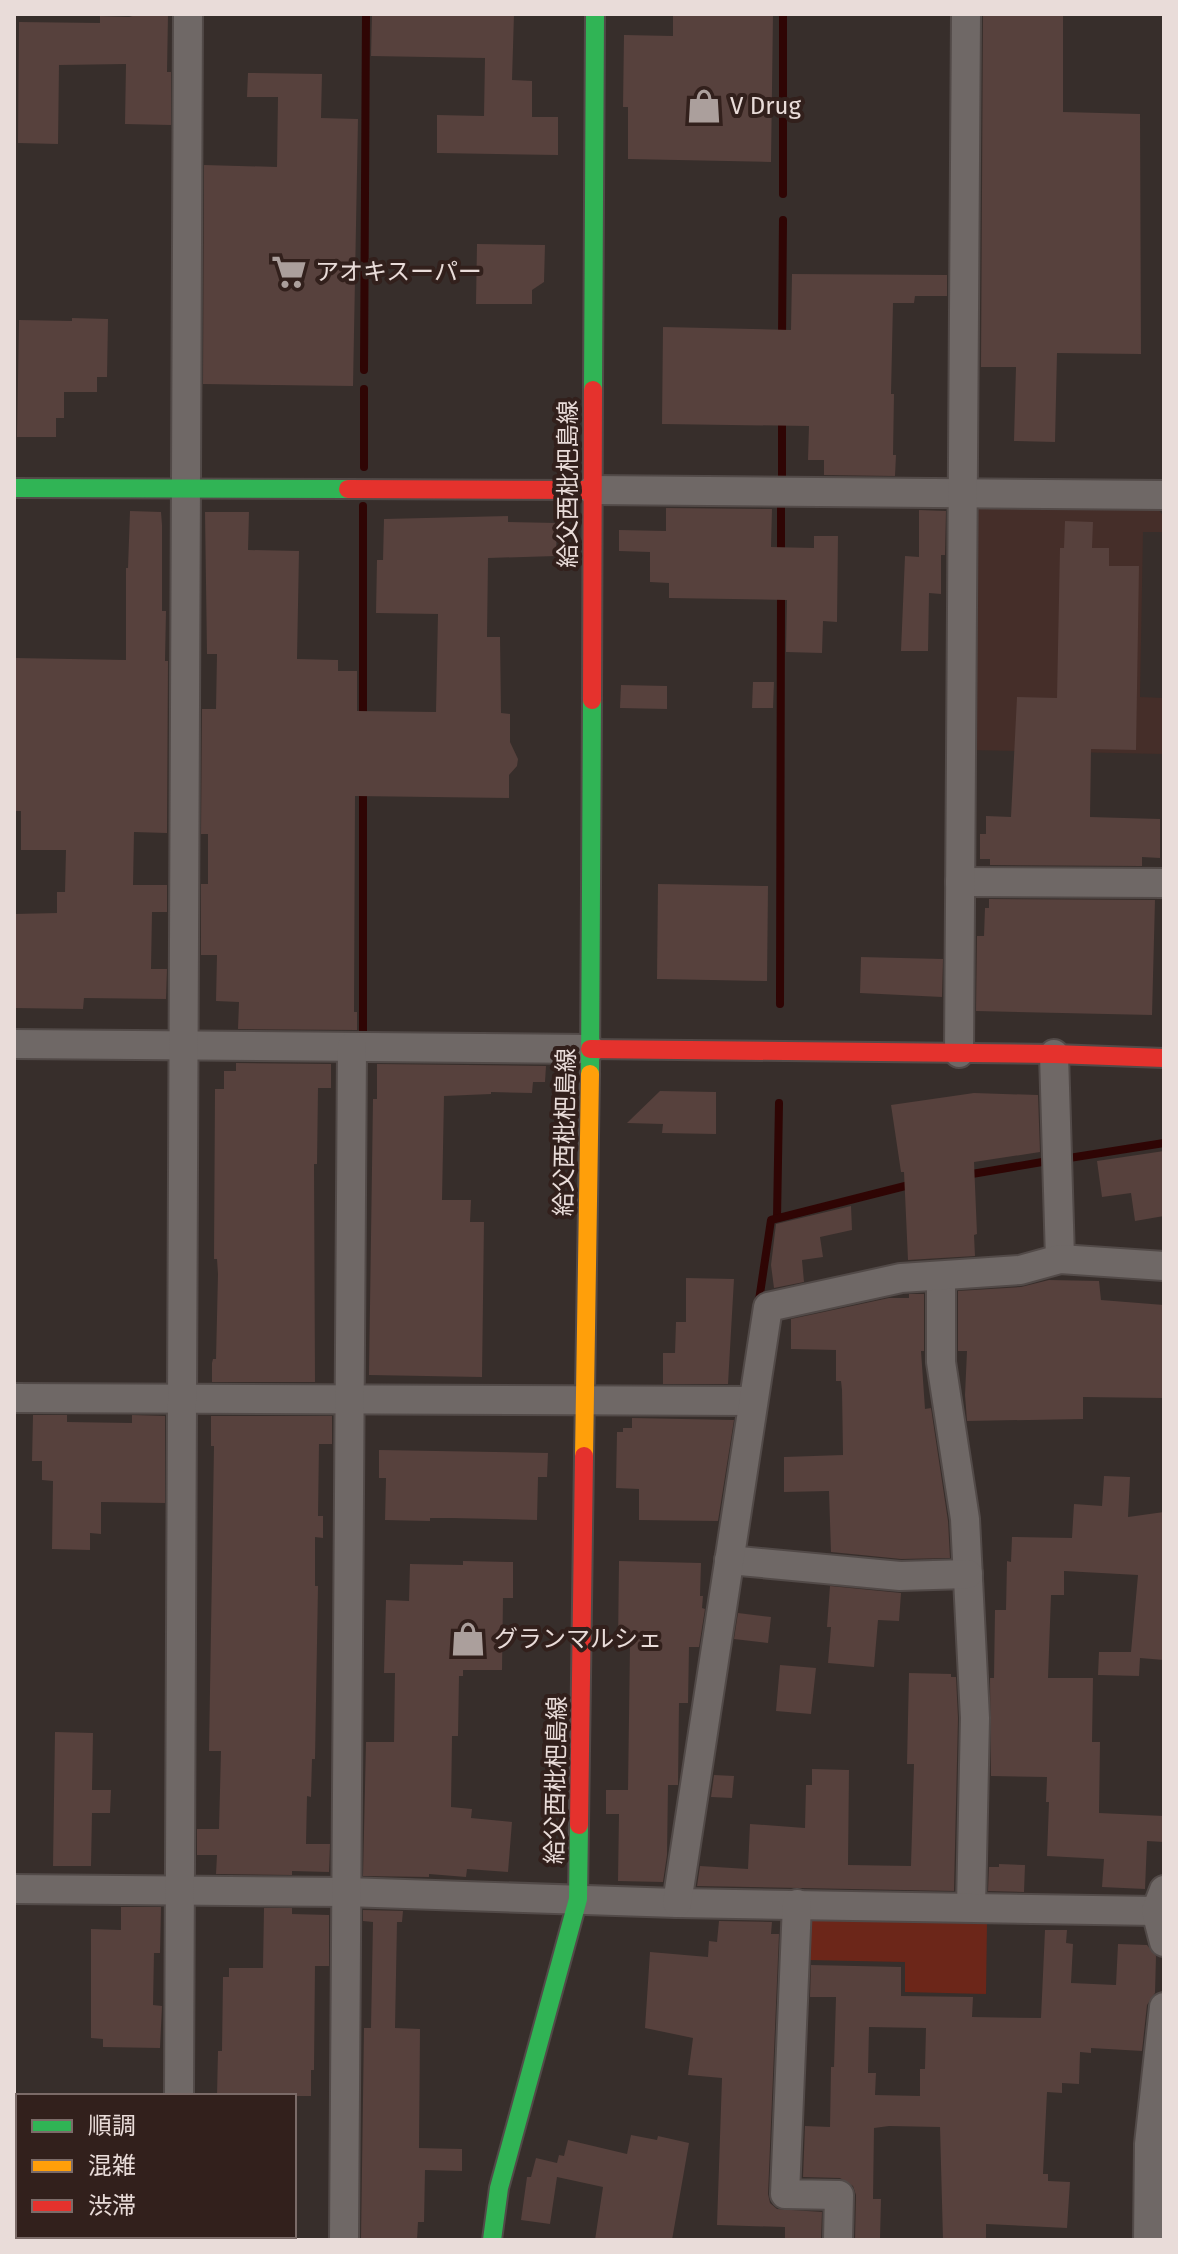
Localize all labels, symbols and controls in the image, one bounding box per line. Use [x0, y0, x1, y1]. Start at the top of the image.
shop icon: V Drug [685, 87, 723, 125]
place label: V Drug [730, 92, 801, 120]
supermarket icon: アオキスーパー [270, 253, 308, 291]
place label: アオキスーパー [315, 258, 482, 286]
street label: 給父西枇杷島線 [554, 400, 582, 568]
street label: 給父西枇杷島線 [550, 1048, 580, 1216]
shop icon: グランマルシェ [449, 1620, 487, 1658]
place label: グランマルシェ [494, 1625, 662, 1653]
street label: 給父西枇杷島線 [541, 1696, 571, 1864]
legend [16, 2094, 296, 2238]
text: 順調 [88, 2112, 136, 2140]
text: 混雑 [88, 2152, 136, 2180]
text: 渋滞 [88, 2192, 136, 2220]

